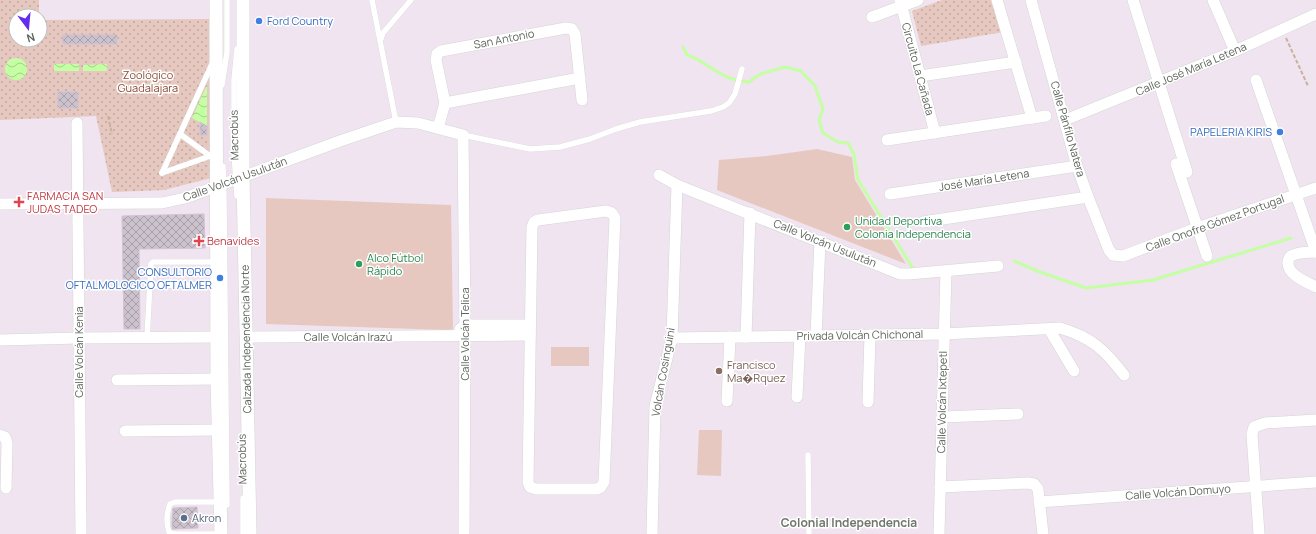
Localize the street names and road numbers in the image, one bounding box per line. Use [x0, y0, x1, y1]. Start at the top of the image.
street label: Circuito La Cañada [899, 21, 938, 117]
street label: San Antonio [472, 25, 536, 52]
street label: Calle José María Letena [1133, 38, 1249, 99]
street label: Calle Pánfilo Natera [1048, 79, 1089, 178]
street label: Macrobús [226, 109, 241, 160]
street label: Calle Volcán Usulután [181, 153, 289, 204]
street label: José María Letena [938, 165, 1030, 194]
street label: Calle Onofre Gómez Portugal [1144, 190, 1286, 255]
street label: Calle Volcán Usulután [771, 215, 879, 270]
street label: Calzada Independencia Norte [237, 264, 254, 414]
street label: Calle Volcán Telica [457, 287, 472, 381]
street label: Calle Volcán Kenia [71, 306, 86, 398]
street label: Volcán Cosinguini [647, 326, 678, 417]
street label: Privada Volcán Chichonal [797, 326, 923, 343]
street label: Calle Volcán Irazú [304, 329, 392, 344]
street label: Calle Volcán Ixtepetl [933, 351, 950, 453]
street label: Macrobús [234, 433, 249, 484]
street label: Calle Volcán Domuyo [1125, 480, 1232, 503]

